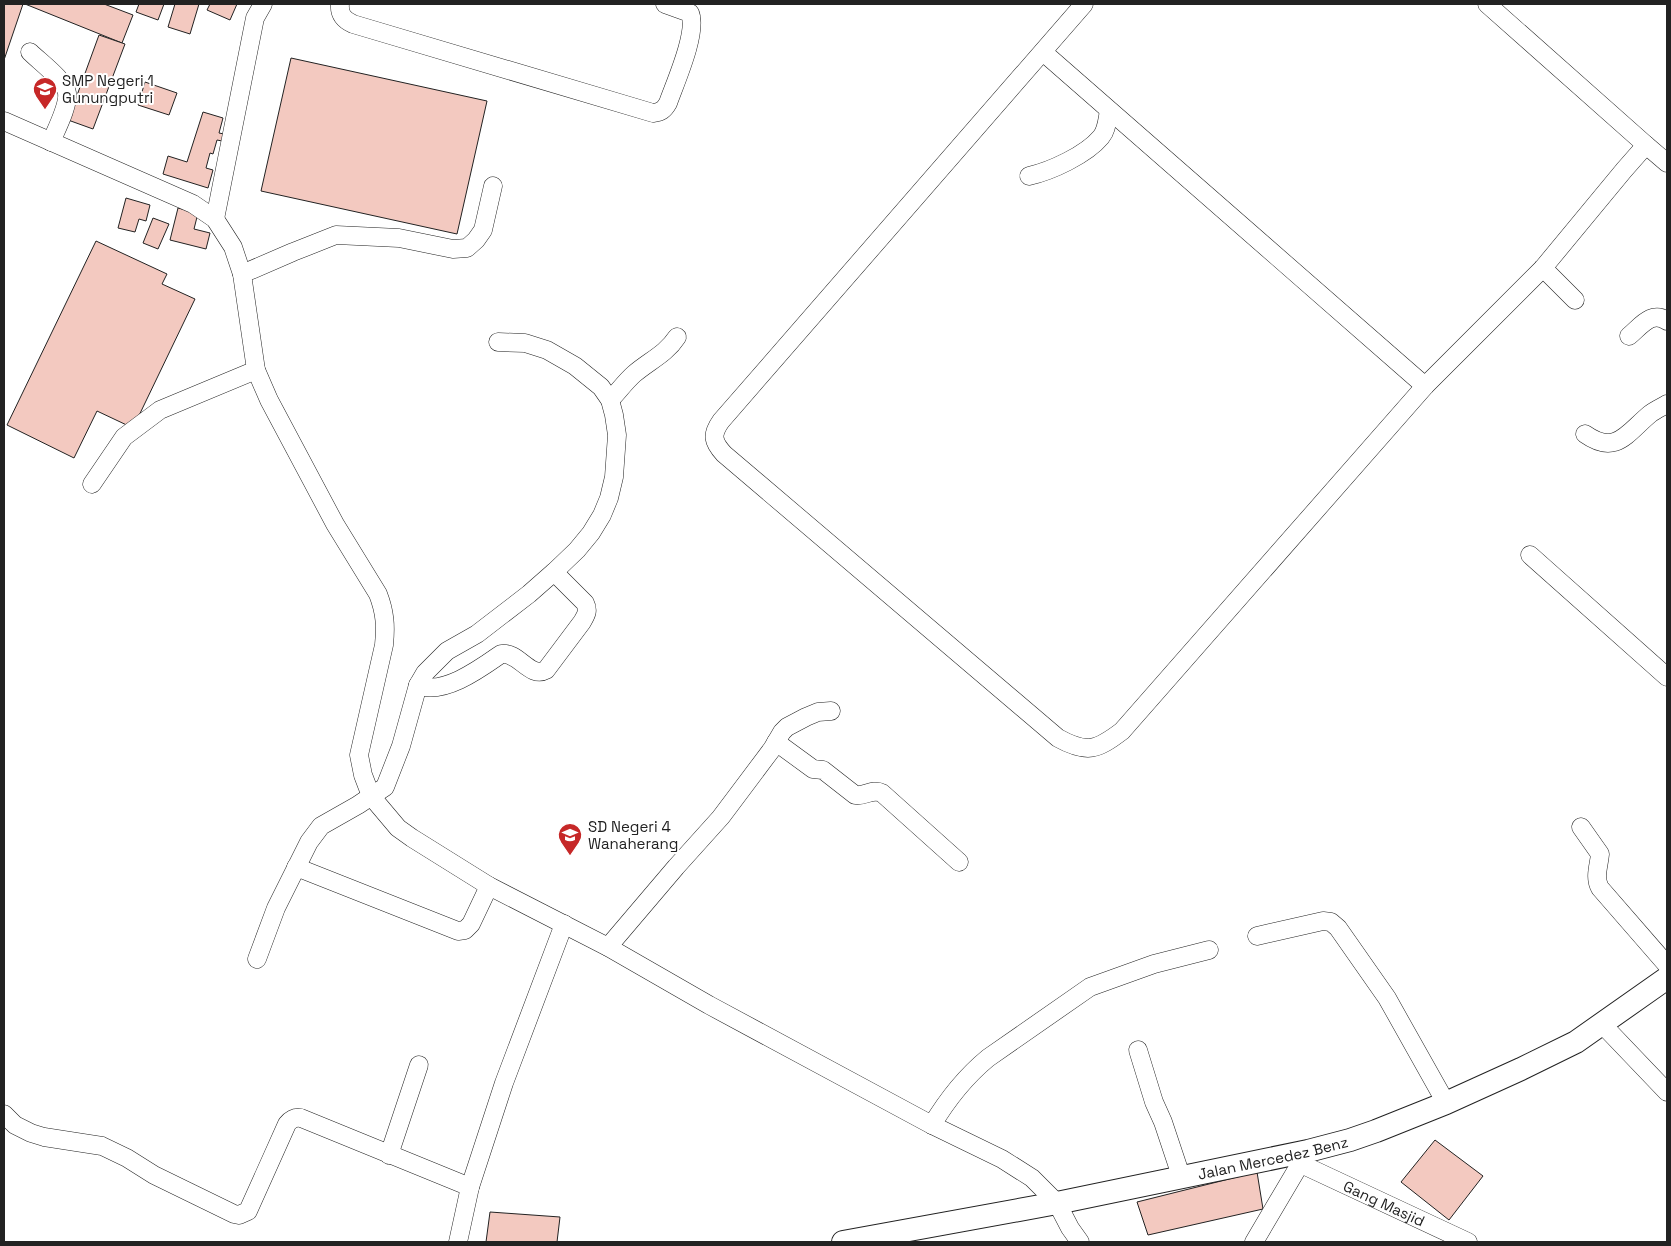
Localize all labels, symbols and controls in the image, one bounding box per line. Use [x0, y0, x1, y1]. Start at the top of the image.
place label: SMP Negeri 1 Gunungputri [62, 71, 154, 107]
school or university icon: SMP Negeri 1 Gunungputri [32, 76, 58, 110]
place label: SD Negeri 4 Wanaherang [588, 817, 678, 853]
school or university icon: SD Negeri 4 Wanaherang [557, 822, 583, 856]
street label: Jalan Mercedez Benz [1196, 1131, 1350, 1183]
street label: Gang Masjid [1341, 1176, 1428, 1230]

